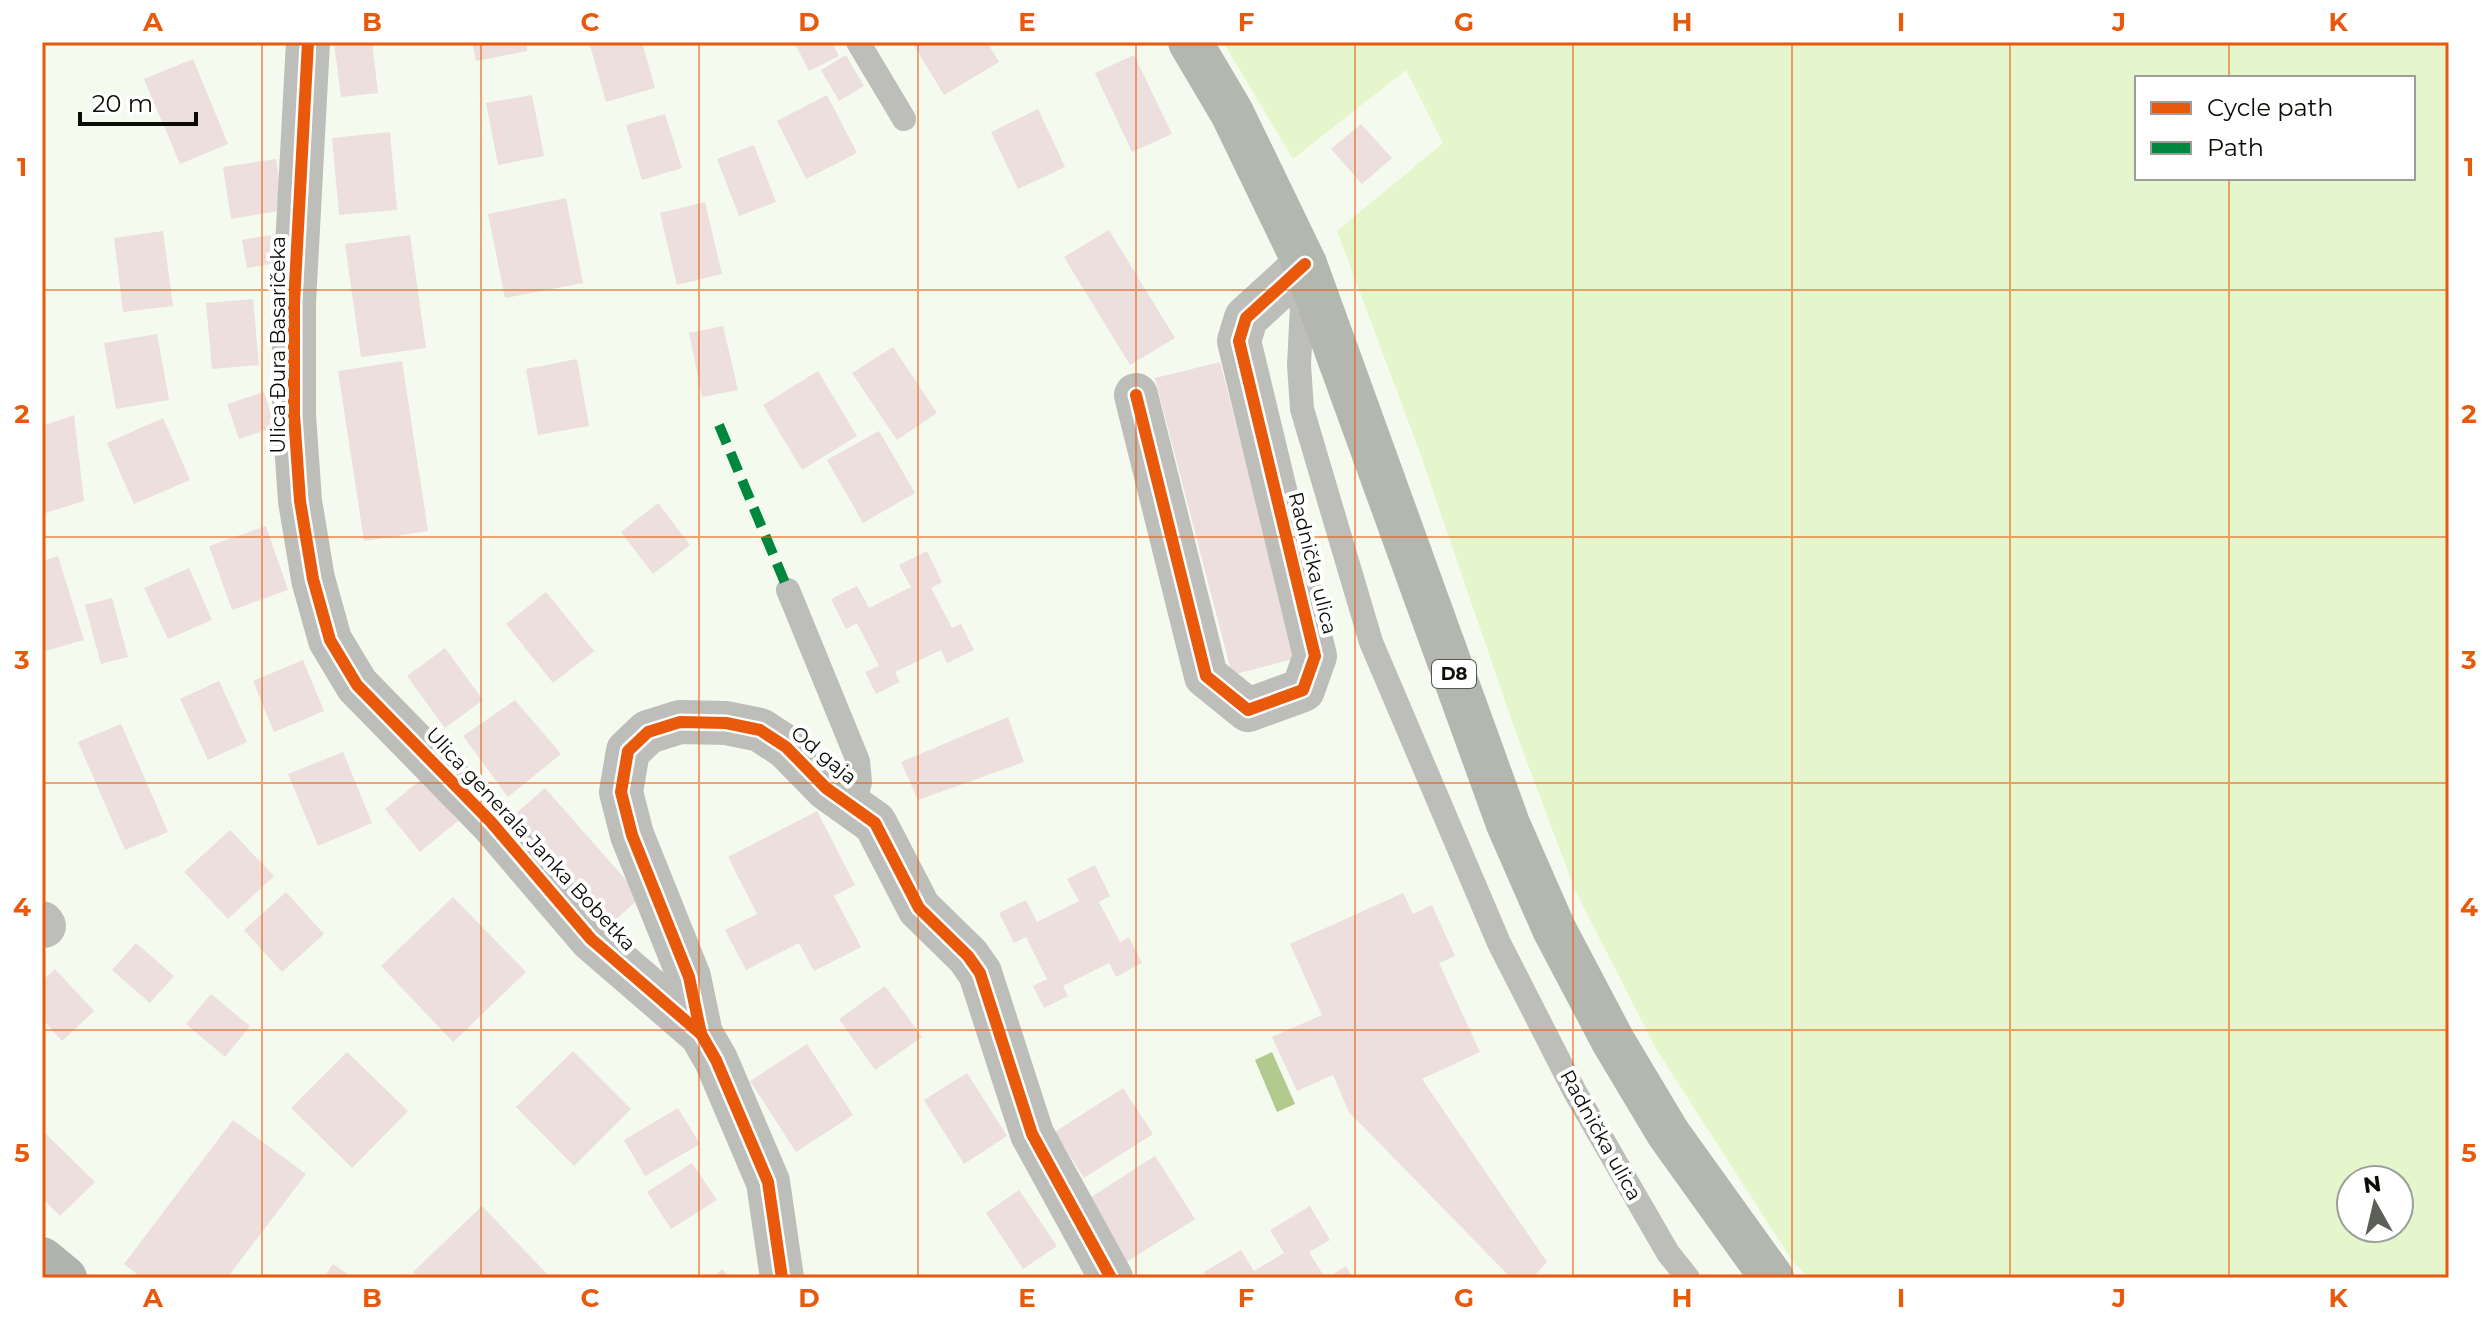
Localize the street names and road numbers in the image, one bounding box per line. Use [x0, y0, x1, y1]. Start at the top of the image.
street label: Ulica Đura Basaričeka [266, 236, 290, 454]
street label: Radnička ulica [1284, 489, 1342, 637]
road number: D8 [1432, 660, 1476, 688]
street label: Od gaja [786, 721, 862, 789]
street label: Ulica generala Janka Bobetka [421, 722, 641, 956]
street label: Radnička ulica [1555, 1065, 1647, 1205]

